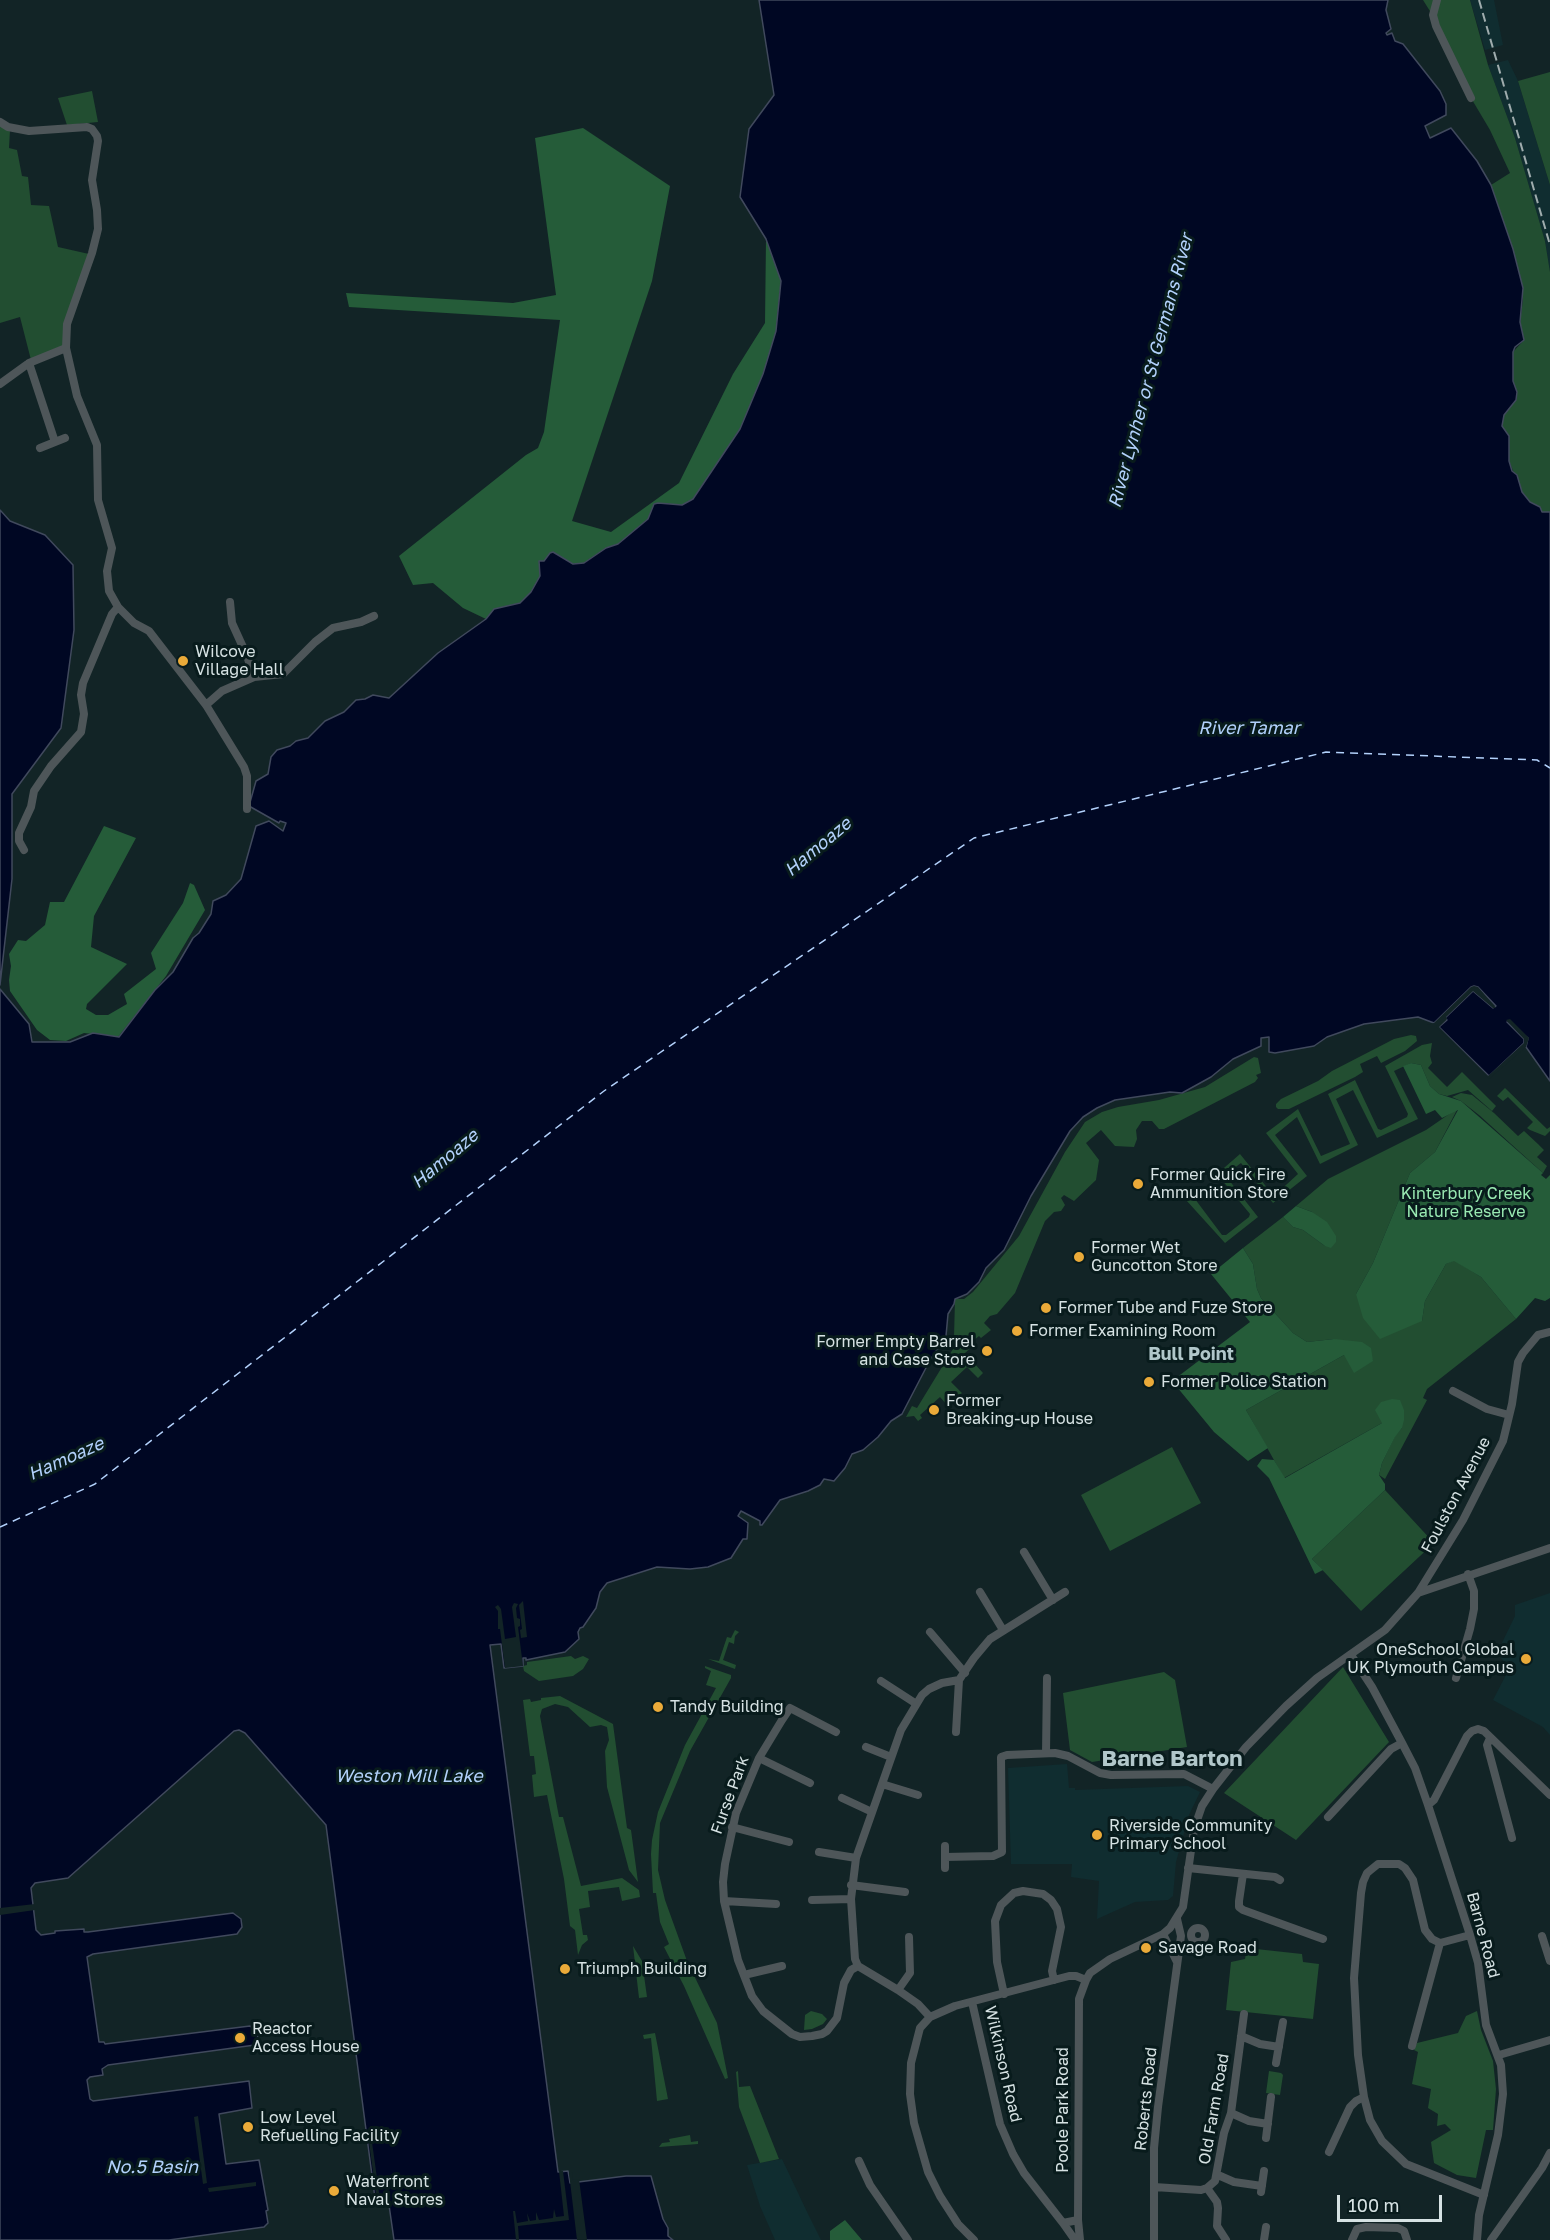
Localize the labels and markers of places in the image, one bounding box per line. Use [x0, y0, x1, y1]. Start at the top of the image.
place label: Wilcove Village Hall [195, 642, 284, 680]
marker: Wilcove Village Hall [176, 654, 190, 668]
place label: Former Quick Fire Ammunition Store [1150, 1165, 1288, 1203]
marker: Former Quick Fire Ammunition Store [1131, 1177, 1145, 1191]
place label: Former Wet Guncotton Store [1091, 1238, 1217, 1276]
marker: Former Wet Guncotton Store [1072, 1250, 1086, 1264]
place label: Former Tube and Fuze Store [1058, 1298, 1273, 1318]
marker: Former Tube and Fuze Store [1039, 1301, 1053, 1315]
place label: Former Examining Room [1029, 1321, 1216, 1341]
marker: Former Examining Room [1010, 1324, 1024, 1338]
place label: Former Empty Barrel and Case Store [816, 1332, 975, 1370]
marker: Former Empty Barrel and Case Store [980, 1344, 994, 1358]
place label: Former Police Station [1161, 1372, 1327, 1392]
marker: Former Police Station [1142, 1375, 1156, 1389]
place label: Former Breaking-up House [946, 1391, 1093, 1429]
marker: Former Breaking-up House [927, 1403, 941, 1417]
place label: OneSchool Global UK Plymouth Campus [1347, 1640, 1514, 1678]
marker: OneSchool Global UK Plymouth Campus [1519, 1652, 1533, 1666]
place label: Tandy Building [670, 1697, 784, 1717]
marker: Tandy Building [651, 1700, 665, 1714]
place label: Riverside Community Primary School [1109, 1816, 1273, 1854]
marker: Riverside Community Primary School [1090, 1828, 1104, 1842]
place label: Savage Road [1158, 1938, 1257, 1958]
marker: Savage Road [1139, 1941, 1153, 1955]
place label: Triumph Building [577, 1959, 707, 1979]
marker: Triumph Building [558, 1962, 572, 1976]
place label: Reactor Access House [252, 2019, 359, 2057]
marker: Reactor Access House [233, 2031, 247, 2045]
place label: Low Level Refuelling Facility [260, 2108, 399, 2146]
marker: Low Level Refuelling Facility [241, 2120, 255, 2134]
place label: Waterfront Naval Stores [346, 2172, 443, 2210]
marker: Waterfront Naval Stores [327, 2184, 341, 2198]

